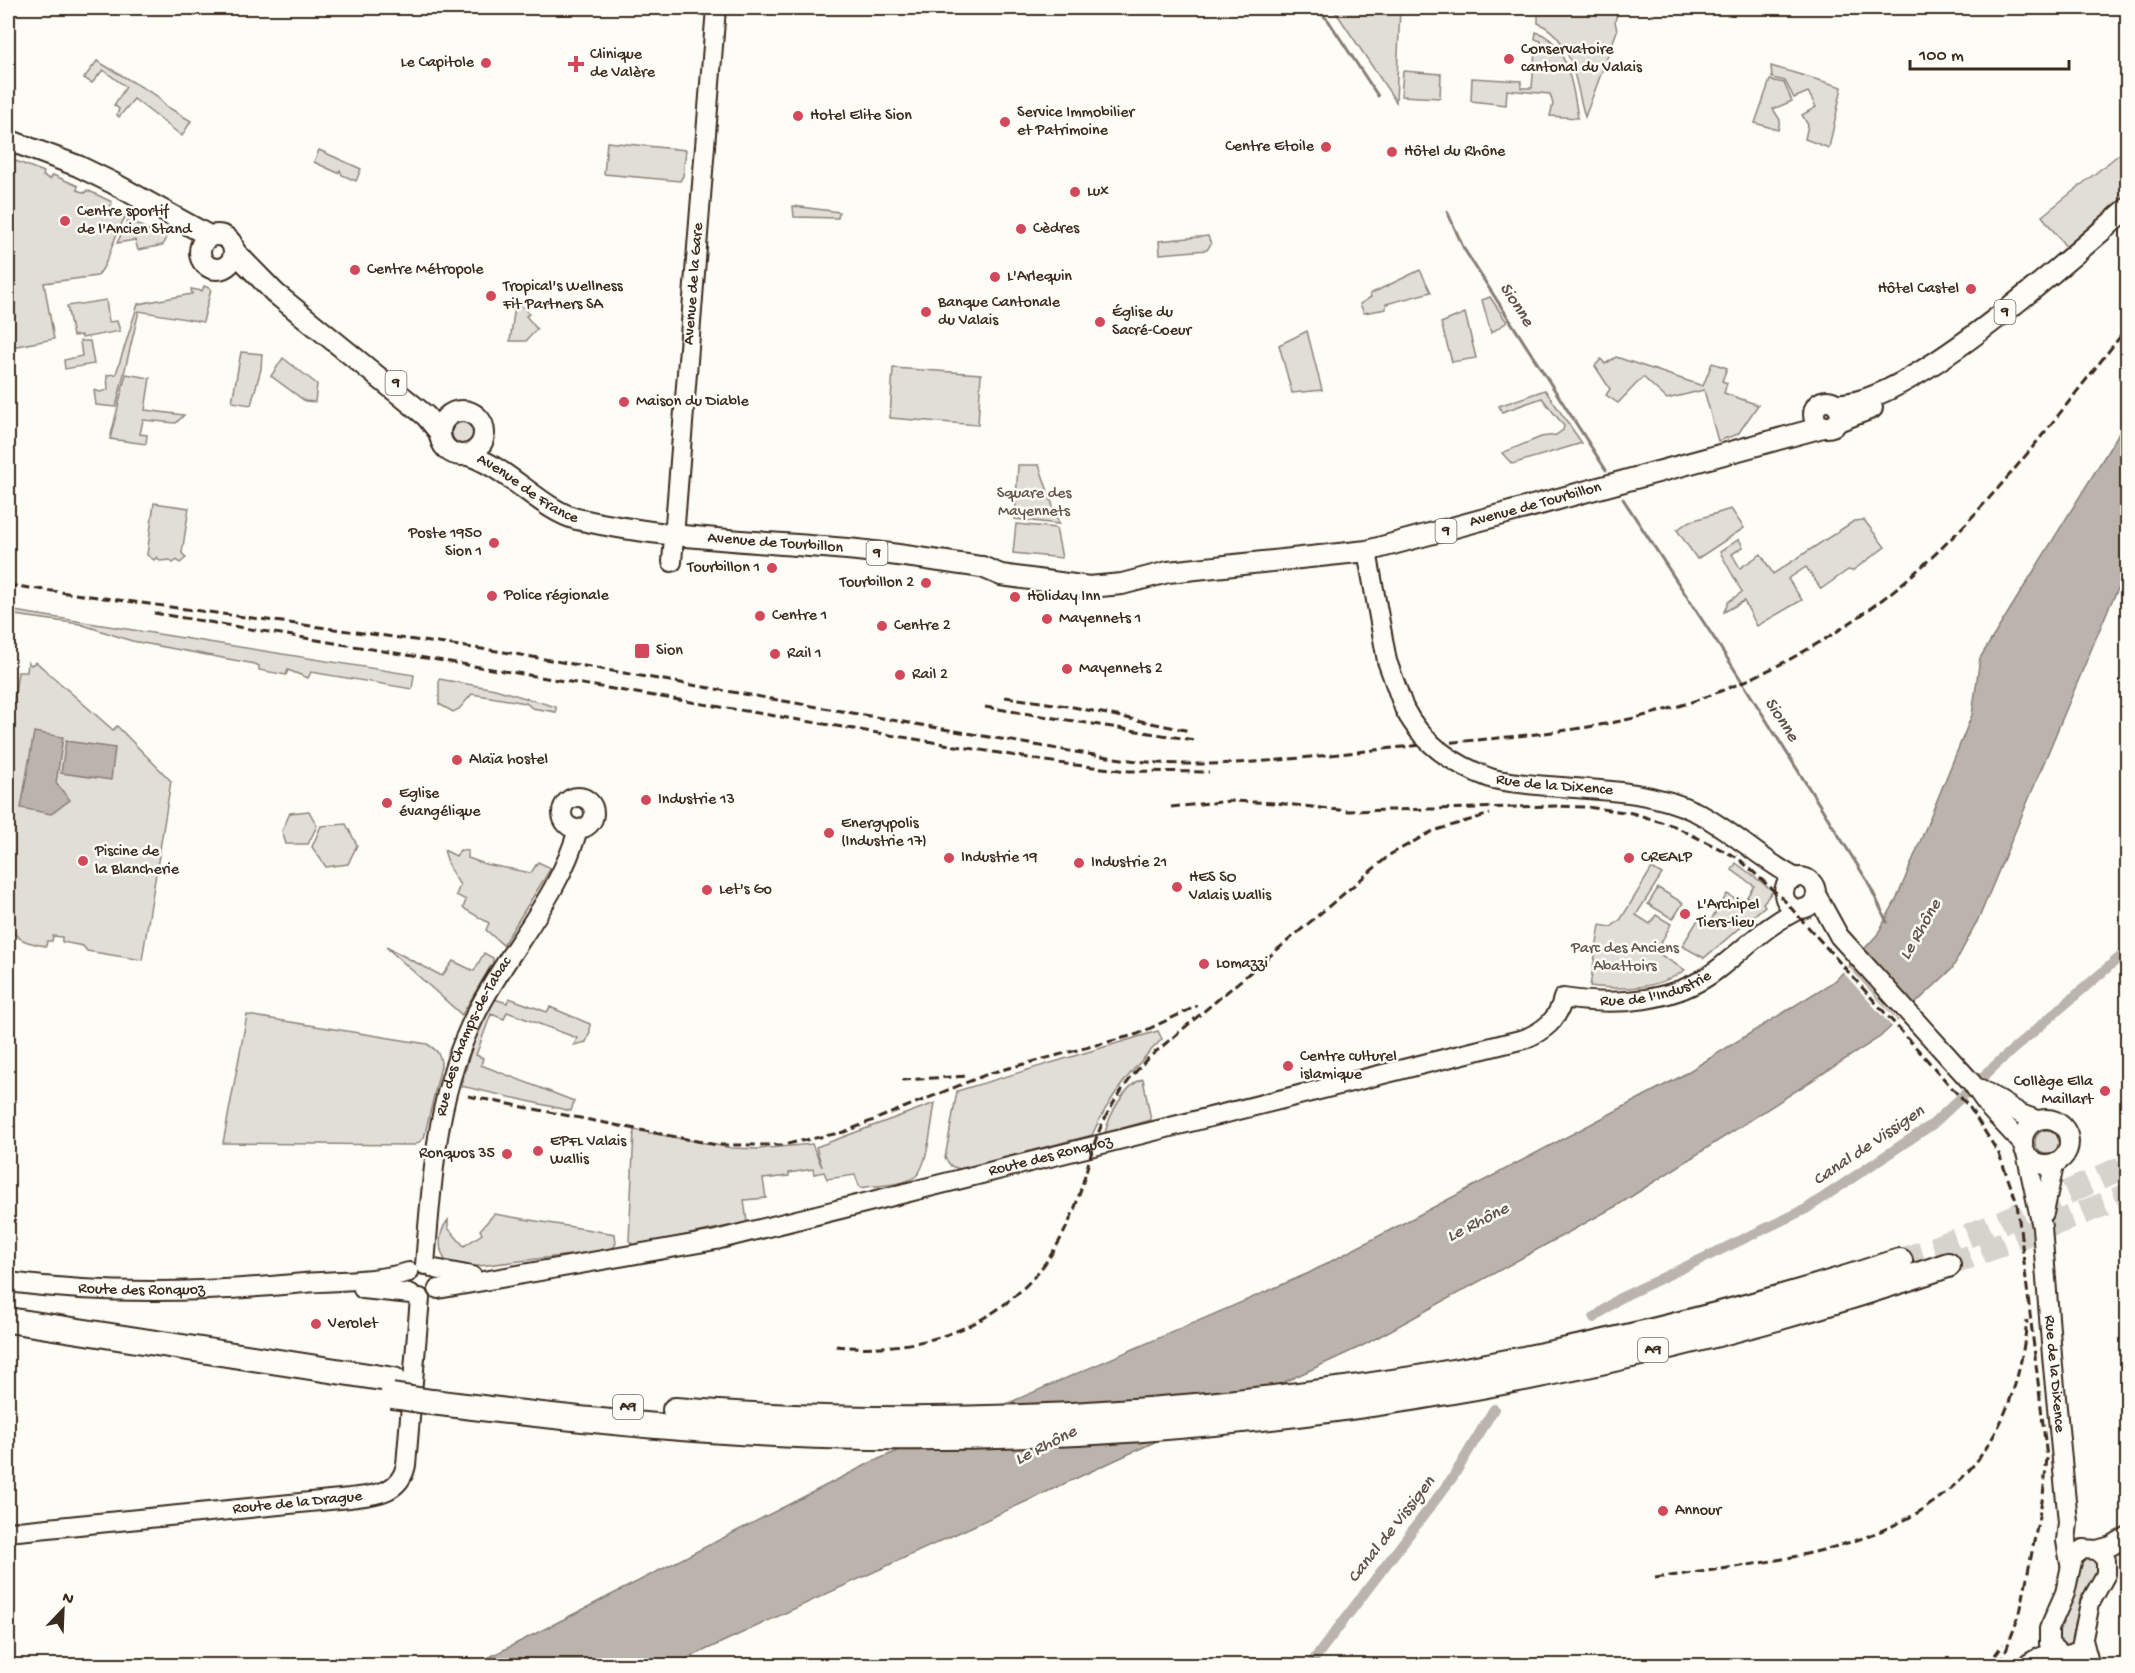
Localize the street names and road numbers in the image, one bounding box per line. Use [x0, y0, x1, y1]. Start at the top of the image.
street label: Avenue de la Gare [680, 221, 708, 346]
road number: 9 [1994, 300, 2016, 324]
road number: 9 [386, 371, 406, 395]
street label: Avenue de France [473, 450, 581, 529]
street label: Avenue de Tourbillon [1467, 478, 1604, 532]
road number: 9 [1436, 519, 1456, 543]
street label: Avenue de Tourbillon [707, 529, 844, 558]
road number: 9 [866, 541, 888, 565]
street label: Rue de la Dixence [1494, 770, 1615, 801]
street label: Rue des Champs-de-Tabac [432, 953, 517, 1118]
street label: Rue de l'Industrie [1600, 966, 1716, 1011]
street label: Route des Ronquoz [987, 1132, 1115, 1181]
street label: Route des Ronquoz [78, 1279, 206, 1301]
street label: Rue de la Dixence [2039, 1315, 2069, 1434]
road number: A9 [1638, 1338, 1668, 1362]
road number: A9 [613, 1395, 643, 1419]
street label: Route de la Drague [232, 1487, 364, 1519]

